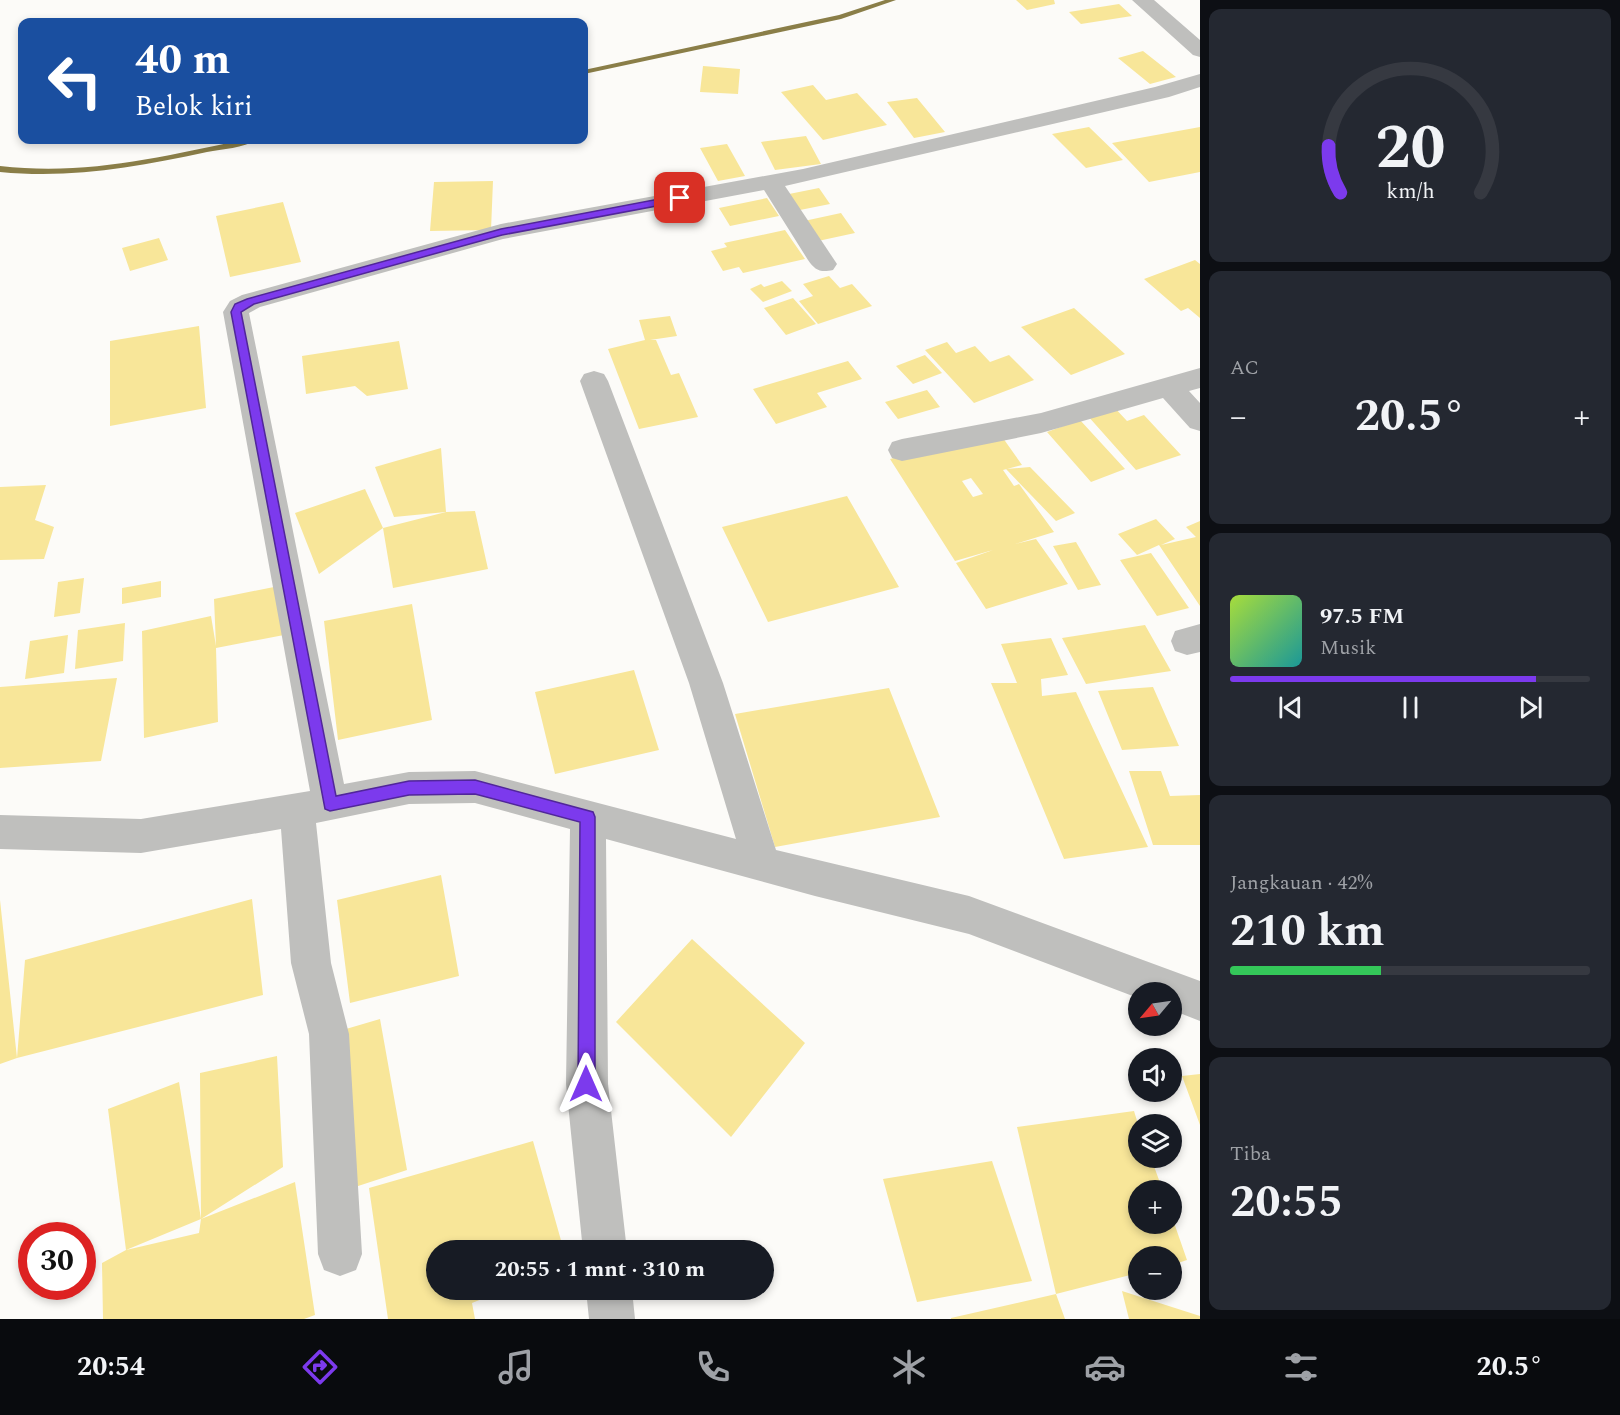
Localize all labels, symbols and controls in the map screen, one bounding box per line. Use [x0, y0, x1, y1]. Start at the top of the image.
text: 40 m [135, 29, 230, 92]
icon: left [36, 42, 114, 120]
text: Belok kiri [135, 86, 253, 128]
text: 20 [1375, 101, 1445, 196]
pin [654, 172, 705, 223]
text: km/h [1386, 175, 1434, 208]
icon: arrive [663, 181, 696, 214]
text: AC [1230, 353, 1259, 383]
text: 20.5° [1355, 382, 1465, 451]
text: − [1230, 392, 1247, 442]
text: + [1573, 392, 1590, 442]
text: 97.5 FM [1320, 600, 1404, 633]
text: Musik [1320, 633, 1376, 663]
icon: previous [1274, 691, 1307, 724]
icon: pause [1394, 691, 1427, 724]
icon: next [1514, 691, 1547, 724]
text: Jangkauan · 42% [1230, 868, 1373, 898]
text: 210 km [1230, 897, 1385, 966]
north arrow [1128, 982, 1182, 1036]
map controls [1128, 982, 1182, 1300]
button: sound [1128, 1048, 1182, 1102]
position arrow [554, 1052, 618, 1116]
button: layers [1128, 1114, 1182, 1168]
text: Tiba [1230, 1139, 1271, 1169]
text: 20:55 [1230, 1168, 1343, 1237]
button: + [1128, 1180, 1182, 1234]
speed limit sign: 30 [18, 1222, 96, 1300]
button: − [1128, 1246, 1182, 1300]
text: 20:55 · 1 mnt · 310 m [495, 1253, 705, 1286]
text: 20:54 [77, 1346, 145, 1388]
icon: directions [299, 1346, 341, 1388]
icon: music [495, 1346, 537, 1388]
icon: phone [692, 1346, 734, 1388]
icon: climate [888, 1346, 930, 1388]
icon: car [1084, 1346, 1126, 1388]
icon: filters [1280, 1346, 1322, 1388]
text: 20.5° [1477, 1346, 1543, 1388]

